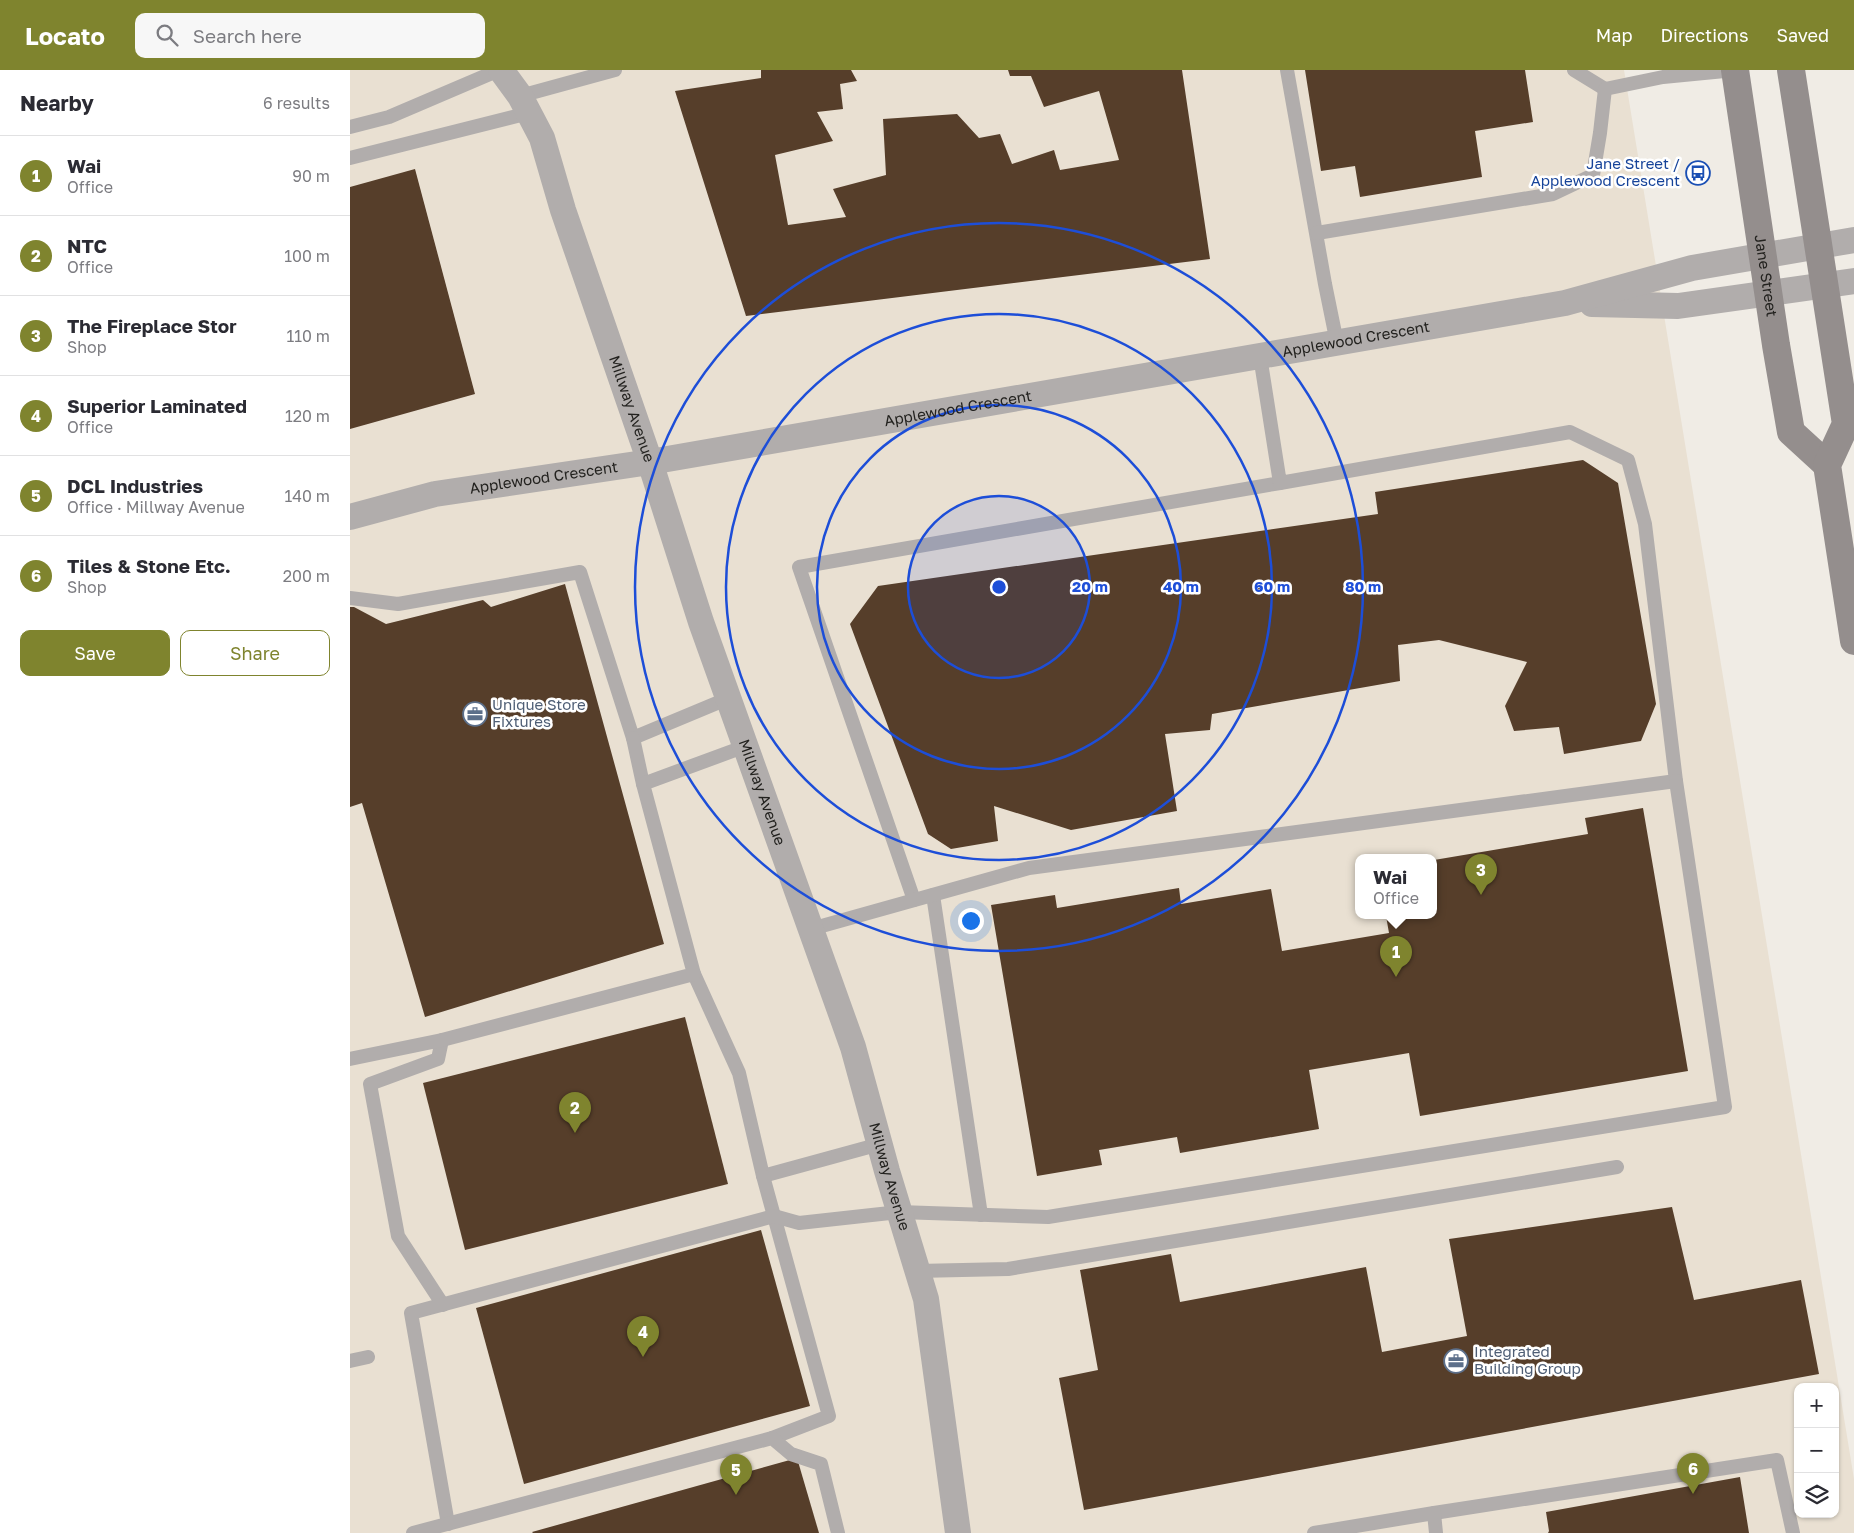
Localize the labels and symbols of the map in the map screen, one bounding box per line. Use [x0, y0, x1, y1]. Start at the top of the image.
place label: Jane Street / Applewood Crescent [1531, 154, 1680, 189]
bus stop icon: Jane Street / Applewood Crescent [1685, 160, 1711, 186]
street label: Jane Street [1752, 233, 1782, 318]
street label: Applewood Crescent [1281, 317, 1431, 360]
street label: Millway Avenue [606, 353, 659, 465]
street label: Applewood Crescent [883, 386, 1033, 429]
street label: Applewood Crescent [468, 457, 619, 497]
text: 20 m [1072, 577, 1108, 595]
text: 40 m [1163, 577, 1199, 595]
text: 60 m [1254, 577, 1290, 595]
text: 80 m [1345, 577, 1381, 595]
centre of rings [990, 578, 1008, 596]
place label: Unique Store Fixtures [492, 695, 586, 730]
office icon: Unique Store Fixtures [462, 701, 488, 727]
street label: Millway Avenue [736, 736, 790, 848]
pin: 3 [1465, 854, 1497, 895]
your location [958, 908, 984, 934]
pin: 1 [1380, 936, 1412, 977]
pin: 2 [559, 1092, 591, 1133]
street label: Millway Avenue [866, 1120, 915, 1233]
pin: 4 [627, 1316, 659, 1357]
place label: Integrated Building Group [1474, 1342, 1581, 1377]
office icon: Integrated Building Group [1443, 1348, 1469, 1374]
pin: 6 [1677, 1453, 1709, 1494]
pin: 5 [720, 1454, 752, 1495]

